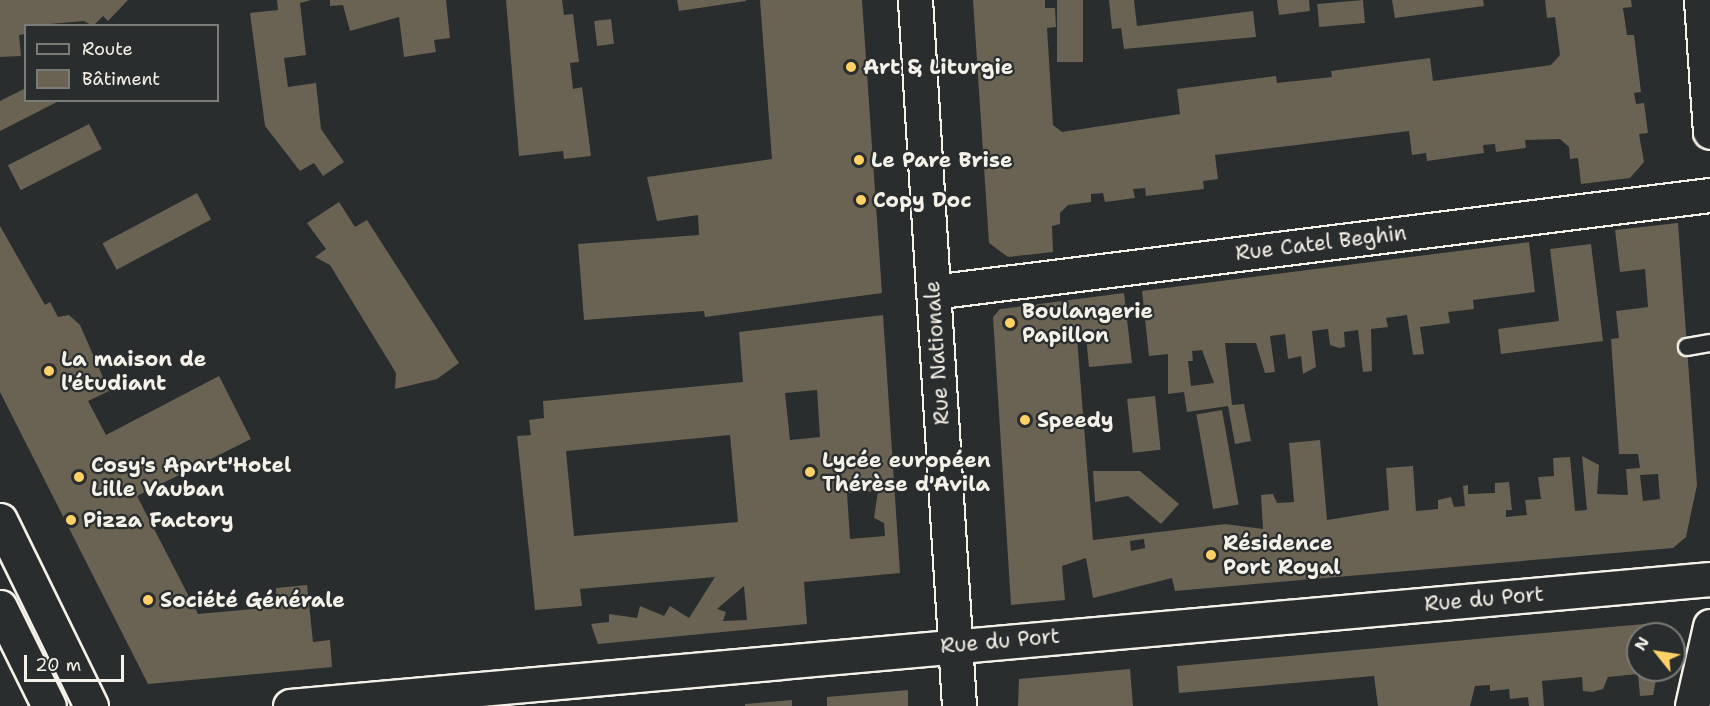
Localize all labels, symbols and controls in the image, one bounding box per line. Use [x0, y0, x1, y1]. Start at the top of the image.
legend [24, 24, 219, 102]
text: Route [82, 37, 133, 61]
place label: Art & Liturgie [863, 54, 1013, 80]
marker: Art & Liturgie [844, 60, 858, 74]
text: Bâtiment [82, 67, 160, 91]
place label: Le Pare Brise [871, 147, 1012, 173]
marker: Le Pare Brise [852, 153, 866, 167]
place label: Copy Doc [873, 187, 972, 213]
marker: Copy Doc [854, 193, 868, 207]
street label: Rue Catel Beghin [1234, 220, 1408, 266]
street label: Rue Nationale [919, 280, 955, 426]
place label: Boulangerie Papillon [1022, 298, 1153, 348]
marker: Boulangerie Papillon [1003, 316, 1017, 330]
place label: La maison de l'étudiant [61, 346, 206, 396]
marker: La maison de l'étudiant [42, 364, 56, 378]
place label: Speedy [1037, 407, 1113, 433]
marker: Speedy [1018, 413, 1032, 427]
place label: Lycée européen Thérèse d'Avila [822, 447, 991, 497]
place label: Cosy's Apart'Hotel Lille Vauban [91, 452, 291, 502]
marker: Lycée européen Thérèse d'Avila [803, 465, 817, 479]
marker: Cosy's Apart'Hotel Lille Vauban [72, 470, 86, 484]
place label: Pizza Factory [83, 507, 234, 533]
marker: Pizza Factory [64, 513, 78, 527]
place label: Résidence Port Royal [1223, 530, 1341, 580]
marker: Résidence Port Royal [1204, 548, 1218, 562]
street label: Rue du Port [1423, 581, 1545, 617]
place label: Société Générale [160, 587, 345, 613]
marker: Société Générale [141, 593, 155, 607]
north arrow [1626, 622, 1686, 682]
street label: Rue du Port [939, 623, 1061, 659]
text: N [1629, 633, 1654, 654]
scale bar [27, 643, 128, 681]
text: 20 m [35, 653, 81, 677]

